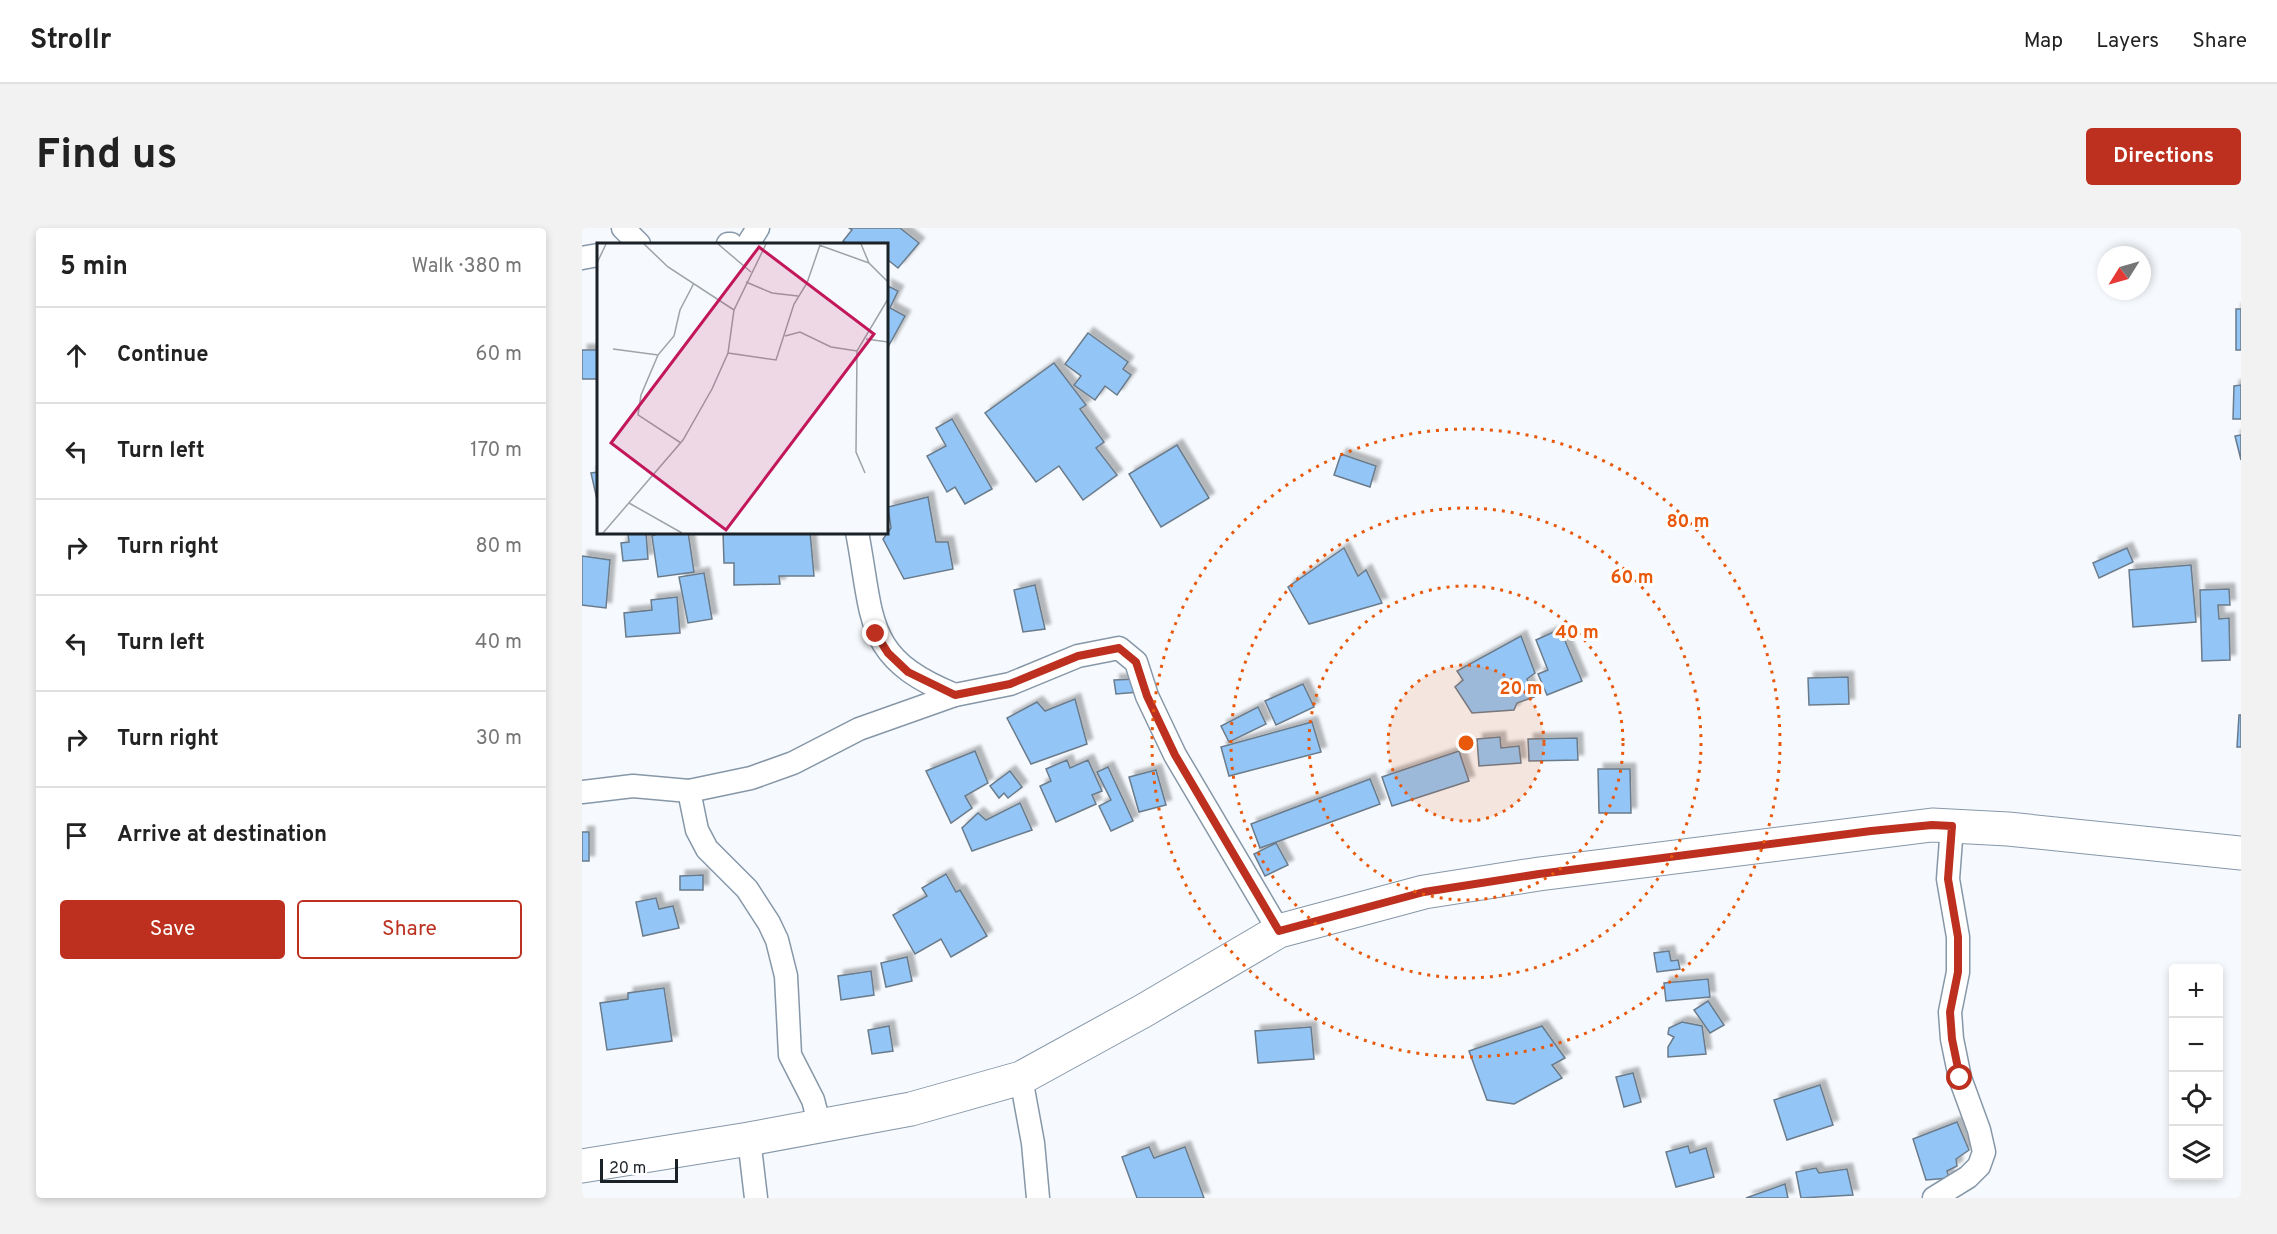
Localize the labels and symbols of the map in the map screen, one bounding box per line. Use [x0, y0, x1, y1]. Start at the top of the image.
inset map [597, 243, 888, 534]
north arrow [2097, 246, 2151, 300]
text: 80 m [1666, 511, 1710, 534]
text: 60 m [1610, 567, 1654, 590]
route end [862, 620, 888, 646]
text: 40 m [1555, 622, 1599, 645]
text: 20 m [1499, 678, 1543, 701]
centre of rings [1456, 733, 1476, 753]
route start [1946, 1064, 1972, 1090]
scale bar [600, 1156, 678, 1184]

